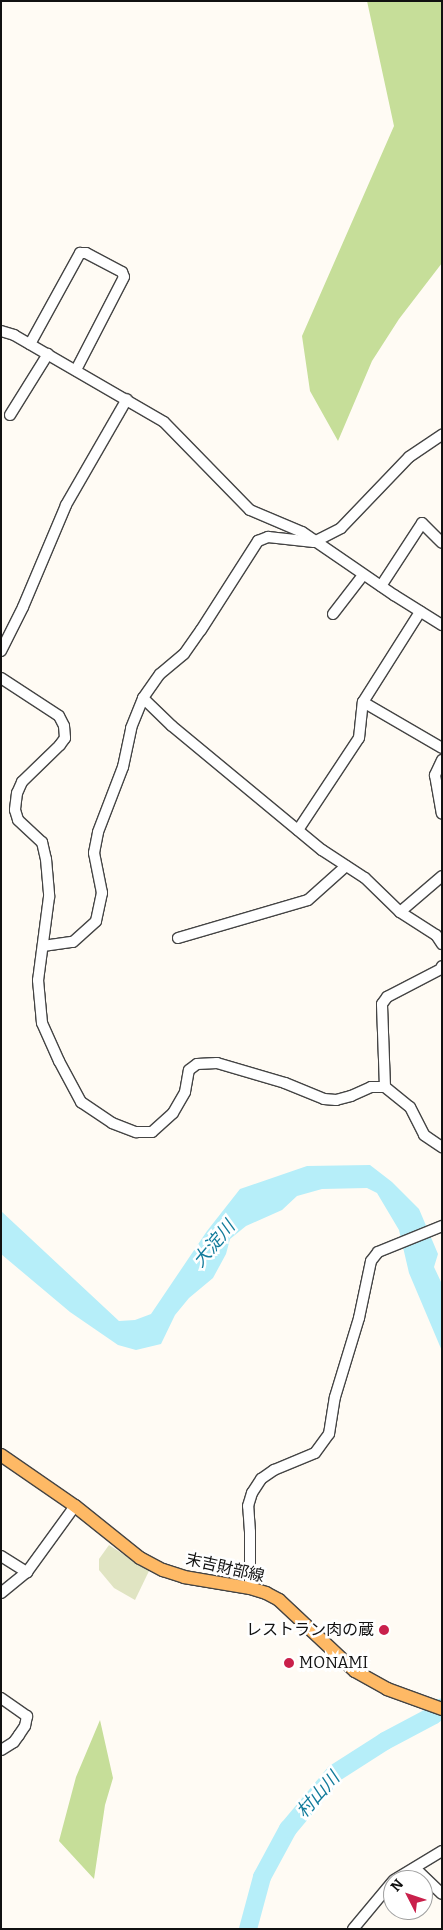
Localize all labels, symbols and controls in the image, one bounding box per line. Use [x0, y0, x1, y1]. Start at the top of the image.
water label: 大淀川 [188, 1216, 240, 1272]
street label: 末吉財部線 [184, 1550, 266, 1586]
place label: レストラン肉の蔵 [246, 1620, 374, 1640]
marker: レストラン肉の蔵 [378, 1624, 390, 1636]
place label: MONAMI [299, 1653, 368, 1673]
marker: MONAMI [283, 1657, 295, 1669]
water label: 村山川 [292, 1768, 344, 1822]
north arrow [383, 1870, 433, 1920]
text: N [387, 1876, 407, 1895]

